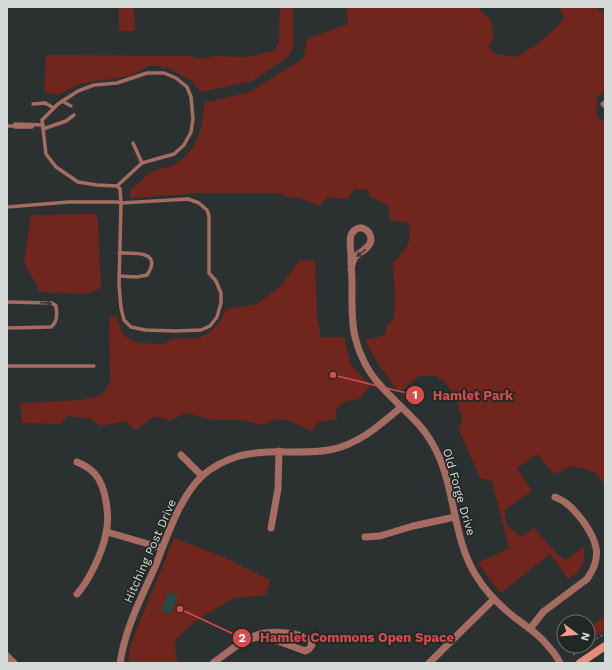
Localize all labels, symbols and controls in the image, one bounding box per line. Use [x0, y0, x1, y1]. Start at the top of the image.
one-way arrow [355, 249, 366, 257]
one-way arrow [40, 300, 52, 306]
callout: Hamlet Park [405, 383, 521, 408]
text: 1 [412, 388, 418, 402]
text: Hamlet Park [433, 388, 514, 403]
street label: Old Forge Drive [440, 447, 478, 537]
street label: Hitching Post Drive [121, 497, 179, 605]
north arrow [556, 614, 596, 654]
callout: Hamlet Commons Open Space [232, 625, 462, 650]
text: Hamlet Commons Open Space [260, 630, 454, 645]
text: 2 [238, 631, 246, 645]
text: N [578, 631, 593, 642]

